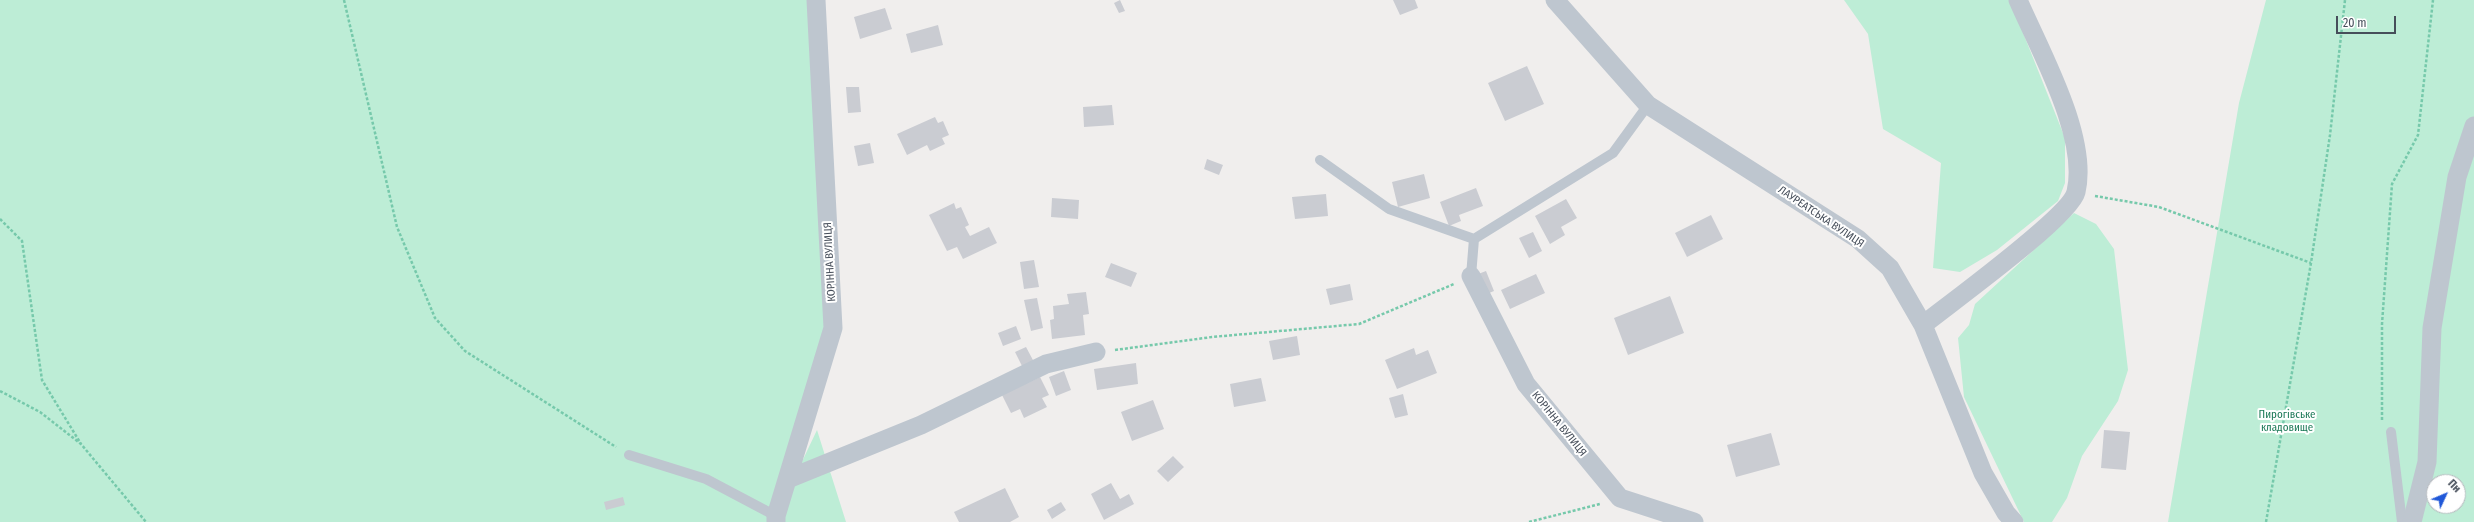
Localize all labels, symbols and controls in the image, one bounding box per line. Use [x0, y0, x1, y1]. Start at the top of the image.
scale bar [2338, 8, 2398, 34]
text: 20 m [2343, 16, 2367, 30]
street label: ЛАУРЕАТСЬКА ВУЛИЦЯ [1776, 183, 1866, 251]
street label: КОРІННА ВУЛИЦЯ [821, 222, 839, 302]
street label: КОРІННА ВУЛИЦЯ [1529, 389, 1589, 459]
park label: Пирогівське кладовище [2259, 408, 2315, 434]
north arrow [2426, 474, 2466, 514]
text: Пн [2445, 477, 2463, 495]

